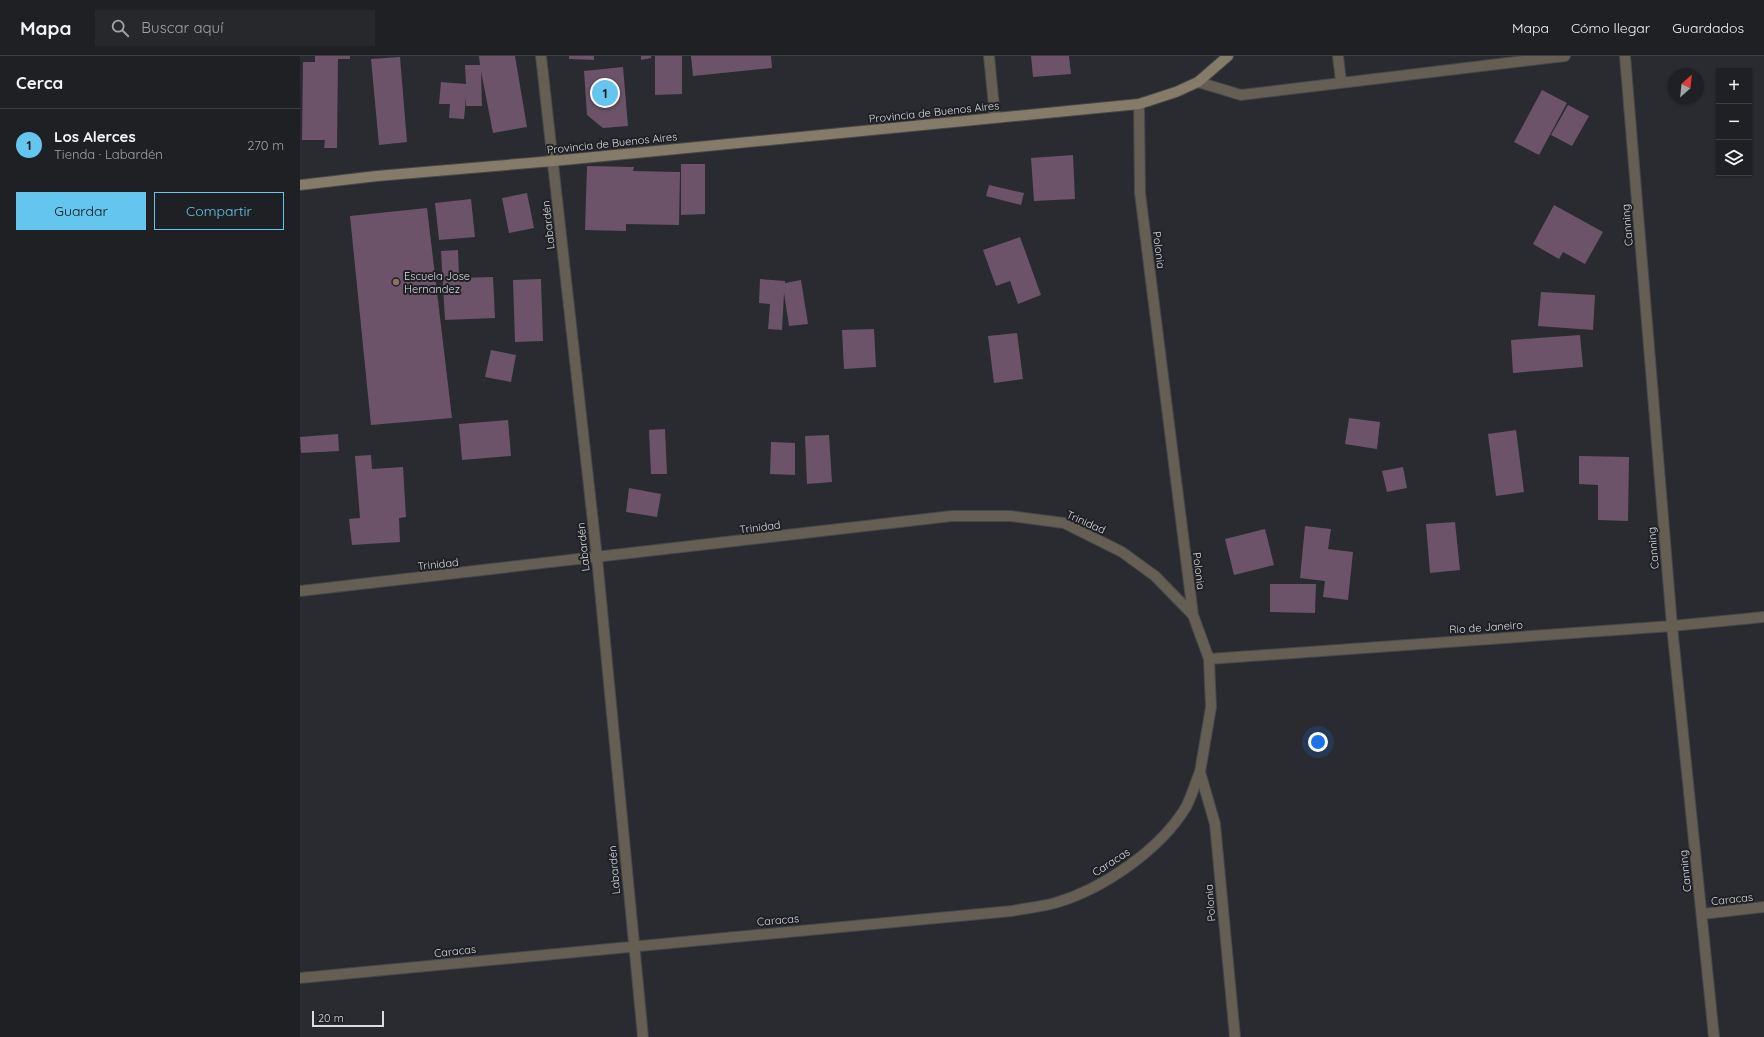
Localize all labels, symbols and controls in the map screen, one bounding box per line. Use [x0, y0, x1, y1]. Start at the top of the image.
search box [95, 10, 375, 46]
text: Mapa [20, 16, 71, 40]
icon: search [109, 17, 131, 39]
text: Buscar aquí [141, 18, 223, 37]
text: Mapa [1512, 19, 1549, 37]
text: Cómo llegar [1571, 19, 1650, 37]
text: Guardados [1672, 19, 1744, 37]
north arrow [1668, 68, 1704, 104]
map controls [1716, 68, 1752, 176]
button: + [1716, 68, 1752, 104]
text: Cerca [16, 72, 63, 93]
pin: 1 [592, 78, 618, 108]
street label: Provincia de Buenos Aires [868, 98, 1000, 126]
button: − [1716, 104, 1752, 140]
text: Los Alerces [54, 127, 136, 146]
street label: Provincia de Buenos Aires [546, 129, 678, 157]
text: 1 [26, 137, 32, 153]
text: 270 m [247, 137, 284, 153]
button: layers [1716, 140, 1752, 176]
text: Tienda · Labardén [54, 146, 163, 162]
button: Guardar [16, 192, 146, 230]
button: Compartir [154, 192, 284, 230]
street label: Labardén [538, 200, 558, 250]
street label: Canning [1618, 203, 1636, 247]
street label: Polonia [1150, 231, 1168, 269]
place label: Escuela Jose Hernandez [404, 269, 470, 296]
marker: Escuela Jose Hernandez [391, 277, 401, 287]
street label: Trinidad [1064, 507, 1108, 537]
street label: Trinidad [739, 518, 781, 536]
street label: Labardén [573, 522, 593, 572]
street label: Canning [1644, 526, 1662, 570]
street label: Polonia [1190, 552, 1208, 590]
street label: Trinidad [417, 555, 459, 573]
street label: Rio de Janeiro [1449, 617, 1524, 637]
your location [1308, 732, 1328, 752]
street label: Labardén [605, 845, 623, 895]
street label: Caracas [1090, 845, 1132, 879]
street label: Canning [1676, 849, 1694, 893]
street label: Polonia [1201, 884, 1219, 922]
street label: Caracas [1710, 890, 1754, 908]
street label: Caracas [756, 911, 800, 929]
street label: Caracas [433, 942, 477, 960]
scale bar [312, 1009, 384, 1028]
text: 20 m [318, 1011, 344, 1025]

